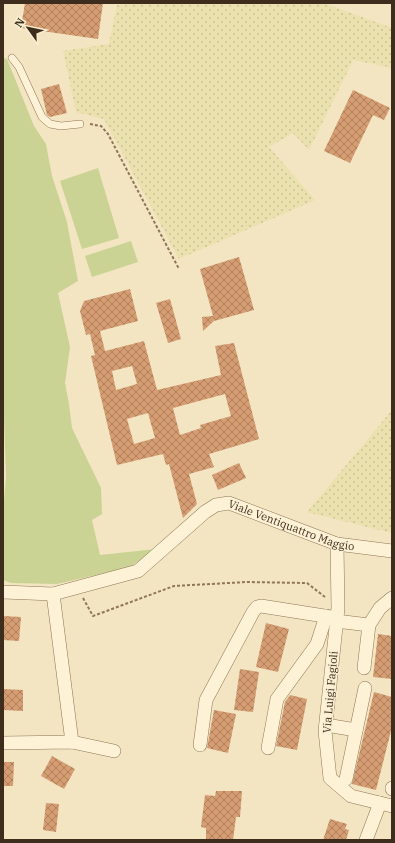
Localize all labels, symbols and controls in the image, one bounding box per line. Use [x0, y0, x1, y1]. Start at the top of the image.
north arrow [8, 8, 48, 48]
text: N [11, 15, 28, 30]
street label: Viale Ventiquattro Maggio [226, 496, 355, 553]
street label: Via Luigi Fagioli [319, 650, 341, 734]

